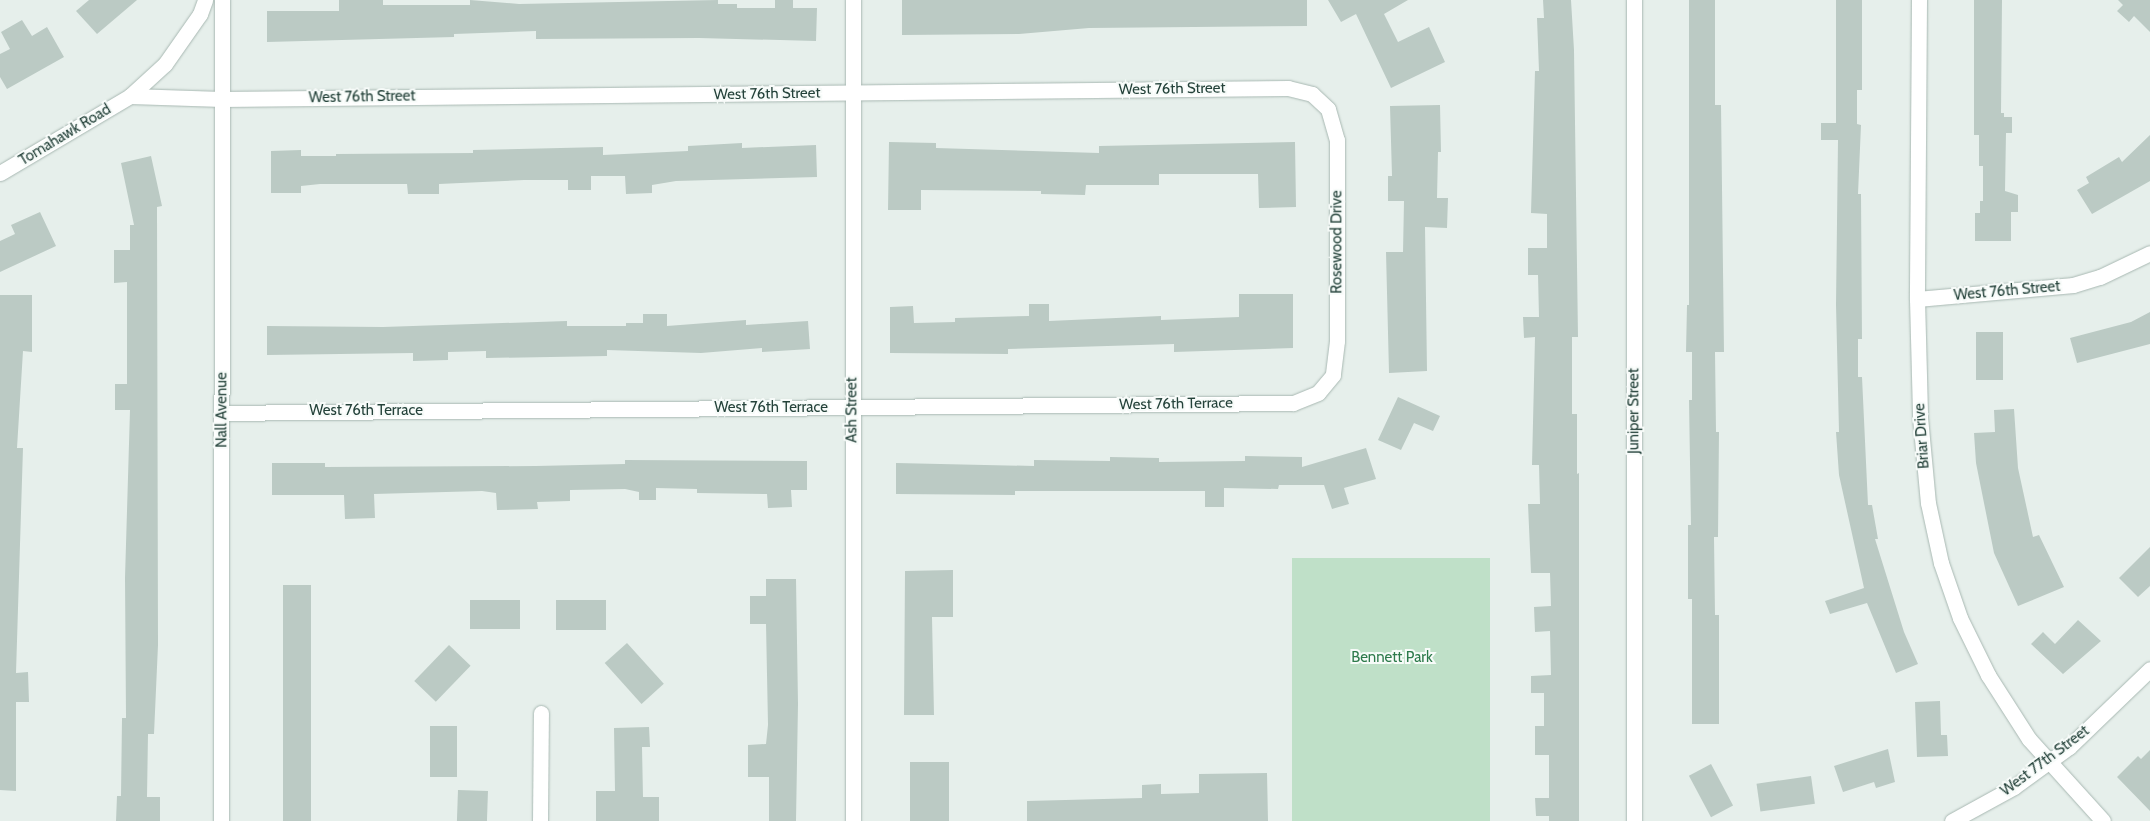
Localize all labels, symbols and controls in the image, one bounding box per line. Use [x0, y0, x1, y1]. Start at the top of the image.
street label: West 76th Street [1118, 79, 1226, 99]
street label: West 76th Street [713, 84, 821, 104]
street label: West 76th Street [308, 87, 416, 107]
street label: Tomahawk Road [16, 100, 114, 170]
street label: Rosewood Drive [1328, 190, 1346, 294]
street label: West 76th Street [1953, 277, 2061, 305]
street label: Juniper Street [1625, 368, 1643, 454]
street label: Nall Avenue [213, 372, 231, 448]
street label: Ash Street [843, 377, 861, 443]
street label: West 76th Terrace [1119, 394, 1233, 414]
street label: West 76th Terrace [714, 399, 828, 417]
street label: West 76th Terrace [309, 402, 423, 420]
street label: Briar Drive [1911, 403, 1933, 469]
park label: Bennett Park [1351, 649, 1433, 667]
street label: West 77th Street [1997, 722, 2093, 800]

